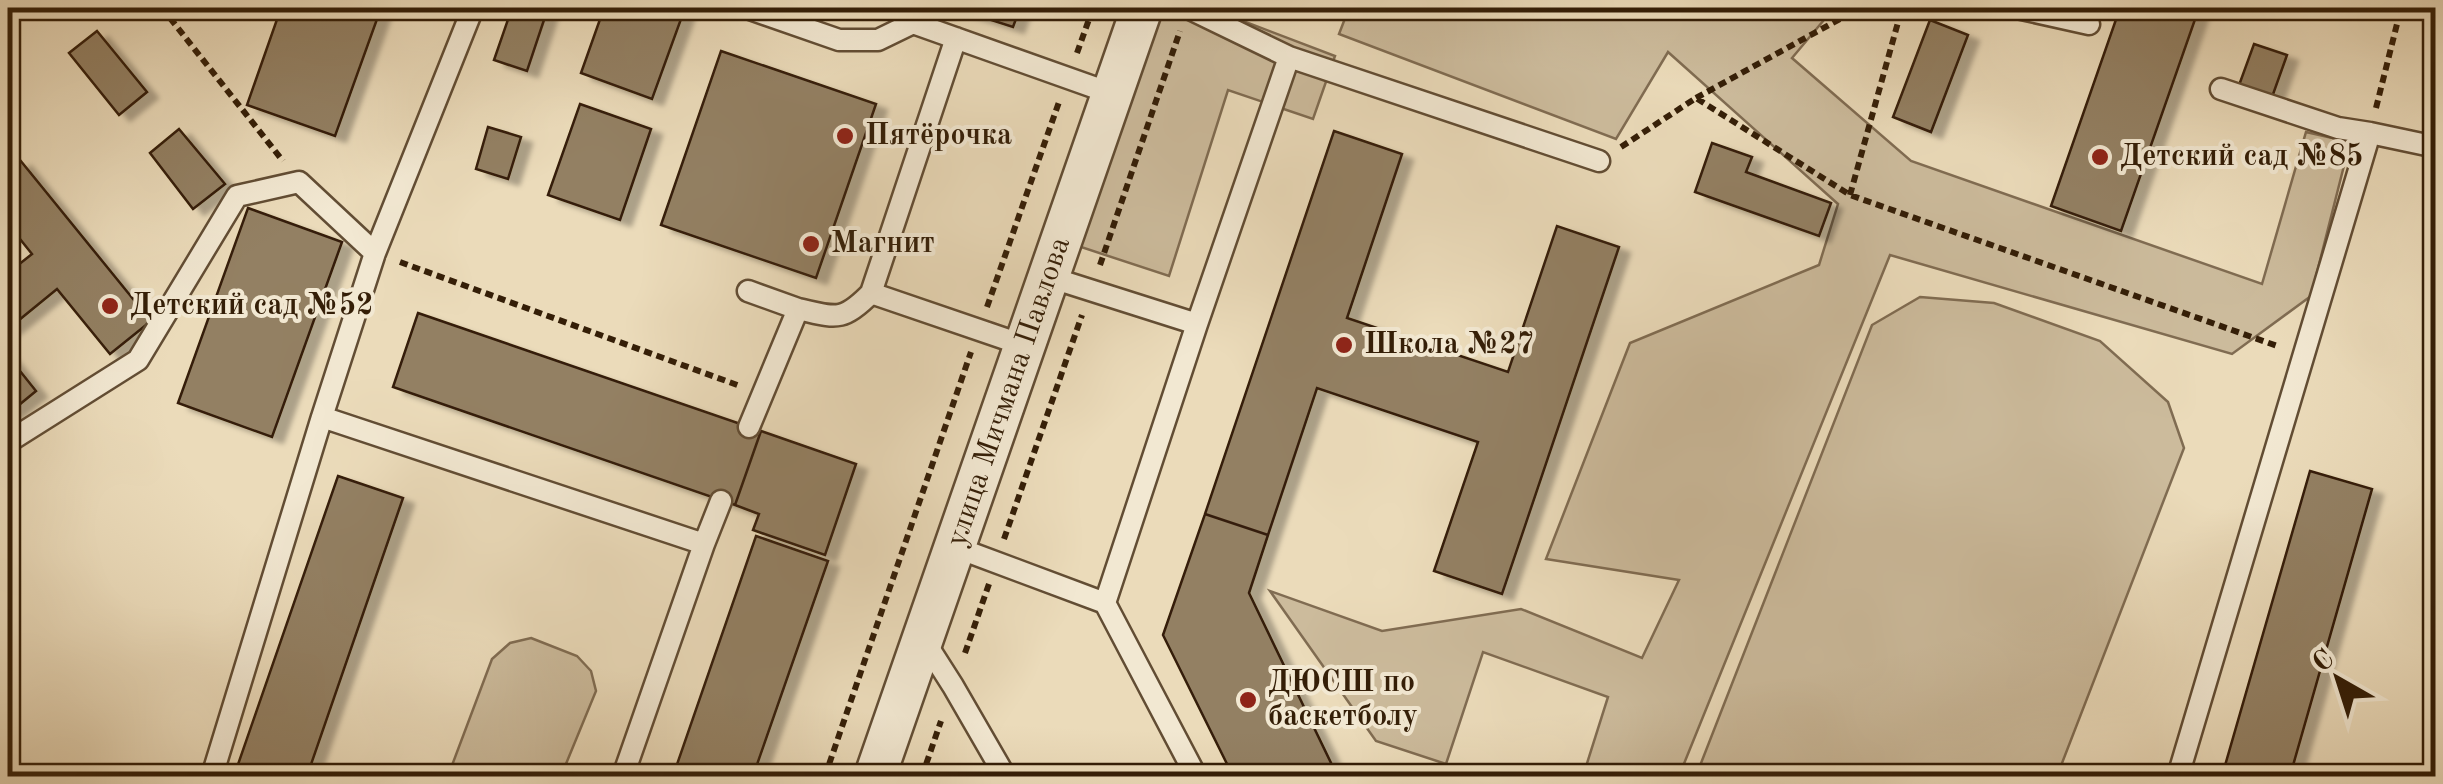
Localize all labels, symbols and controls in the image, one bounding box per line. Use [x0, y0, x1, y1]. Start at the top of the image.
place label: Пятёрочка [865, 121, 1012, 151]
marker: Пятёрочка [834, 125, 856, 147]
place label: Детский сад №85 [2120, 142, 2363, 172]
marker: Детский сад №85 [2089, 146, 2111, 168]
place label: Магнит [831, 229, 935, 259]
marker: Магнит [800, 233, 822, 255]
street label: улица Мичмана Павлова [942, 233, 1076, 551]
place label: Детский сад №52 [130, 291, 373, 321]
marker: Детский сад №52 [99, 295, 121, 317]
place label: Школа №27 [1364, 330, 1534, 360]
marker: Школа №27 [1333, 334, 1355, 356]
north arrow [2288, 629, 2388, 729]
text: С [2308, 644, 2340, 679]
place label: ДЮСШ по баскетболу [1268, 668, 1418, 732]
marker: ДЮСШ по баскетболу [1237, 689, 1259, 711]

